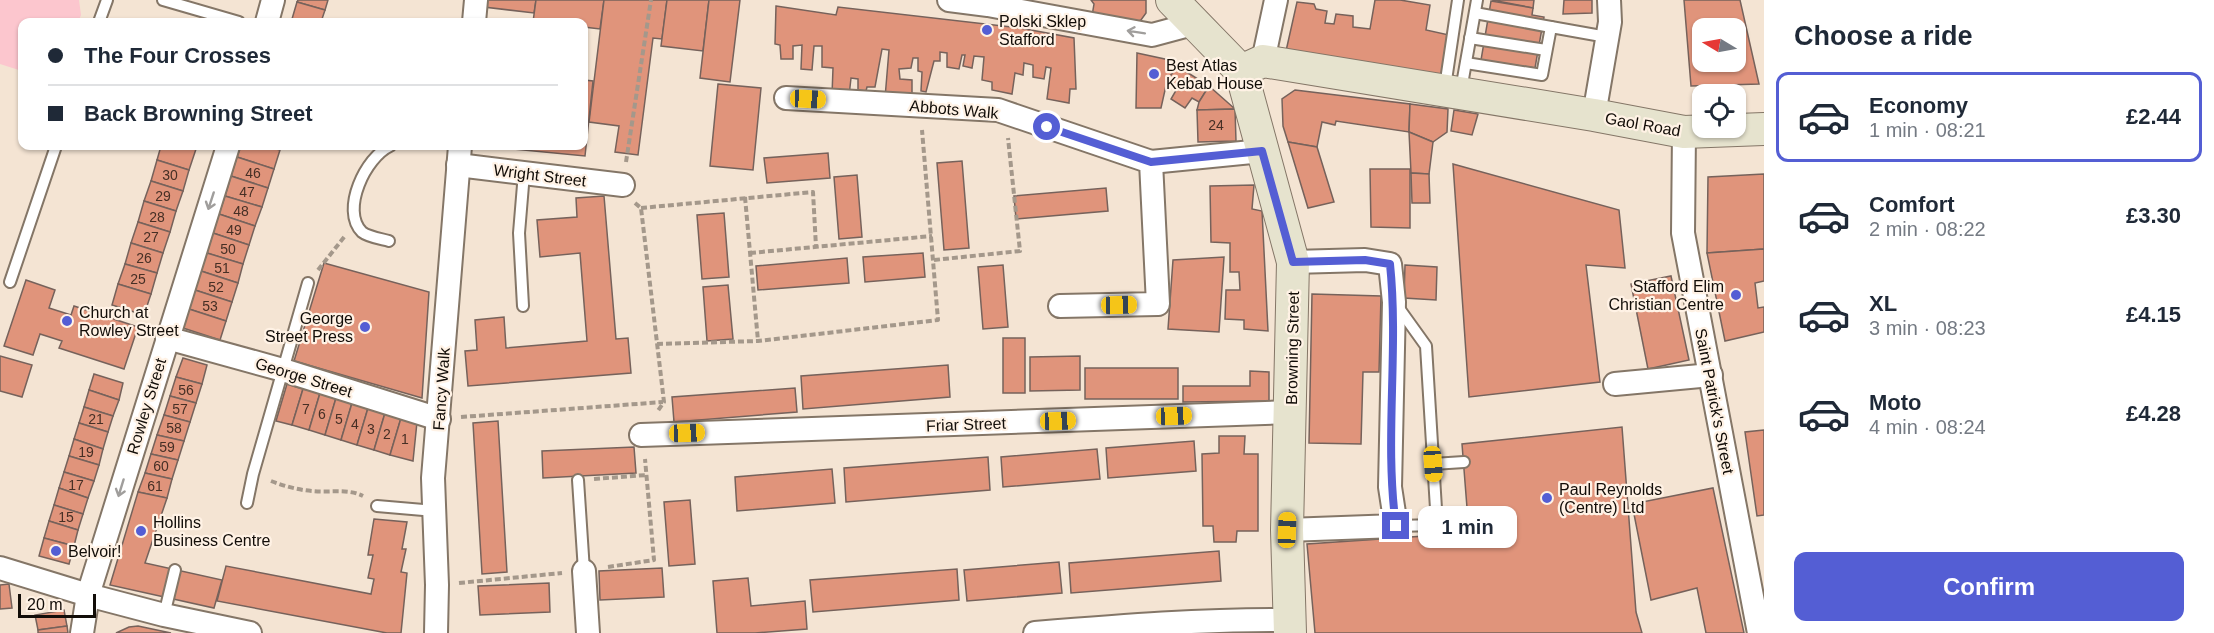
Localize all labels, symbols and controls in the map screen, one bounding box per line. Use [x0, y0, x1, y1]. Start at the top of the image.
place label: Polski Sklep Stafford [999, 13, 1086, 48]
north arrow [1692, 18, 1746, 72]
map controls [1692, 18, 1746, 138]
text: Choose a ride [1794, 21, 1973, 51]
marker: Polski Sklep Stafford [980, 23, 994, 37]
one-way arrow [1127, 26, 1147, 37]
text: The Four Crosses [84, 43, 271, 68]
place label: Best Atlas Kebab House [1166, 57, 1263, 92]
marker: Best Atlas Kebab House [1147, 67, 1161, 81]
button: locate [1692, 84, 1746, 138]
car [790, 89, 826, 109]
icon: car [1797, 90, 1851, 144]
text: Economy [1869, 93, 1968, 118]
street label: Abbots Walk [909, 97, 1000, 122]
text: Back Browning Street [84, 101, 313, 126]
text: £2.44 [2126, 104, 2181, 129]
street label: Gaol Road [1604, 109, 1682, 140]
route start [1033, 113, 1060, 140]
house number: 24 [1208, 117, 1224, 133]
text: 1 min · 08:21 [1869, 119, 1986, 141]
street label: Wright Street [493, 161, 588, 190]
house number: 46 [245, 165, 261, 181]
house number: 30 [162, 167, 178, 183]
house number: 47 [239, 184, 255, 200]
house number: 29 [155, 188, 171, 204]
icon: car [1797, 189, 1851, 243]
one-way arrow [204, 191, 215, 210]
text: Comfort [1869, 192, 1955, 217]
house number: 48 [233, 203, 249, 219]
text: £3.30 [2126, 203, 2181, 228]
house number: 28 [149, 209, 165, 225]
text: 2 min · 08:22 [1869, 218, 1986, 240]
house number: 49 [226, 222, 242, 238]
house number: 27 [143, 229, 159, 245]
house number: 50 [220, 241, 236, 257]
house number: 26 [136, 250, 152, 266]
house number: 51 [214, 260, 230, 276]
house number: 25 [130, 271, 146, 287]
place label: Stafford Elim Christian Centre [1608, 278, 1724, 313]
house number: 52 [208, 279, 224, 295]
marker: Stafford Elim Christian Centre [1729, 288, 1743, 302]
icon: car [1797, 288, 1851, 342]
street label: Browning Street [1283, 290, 1302, 405]
text: XL [1869, 291, 1897, 316]
car [1101, 296, 1137, 314]
house number: 53 [202, 298, 218, 314]
text: £4.15 [2126, 302, 2181, 327]
place label: Church at Rowley Street [79, 304, 179, 339]
place label: George Street Press [265, 310, 353, 345]
marker: Church at Rowley Street [60, 314, 74, 328]
text: 3 min · 08:23 [1869, 317, 1986, 339]
marker: George Street Press [358, 320, 372, 334]
street label: Saint Patrick's Street [1692, 327, 1737, 476]
street label: Fancy Walk [430, 346, 453, 431]
street label: George Street [253, 355, 355, 400]
street label: Rowley Street [124, 356, 169, 456]
house number: 56 [178, 382, 194, 398]
icon: car [1797, 387, 1851, 441]
text: Moto [1869, 390, 1922, 415]
house number: 57 [172, 401, 188, 417]
house number: 7 [302, 401, 310, 417]
text: £4.28 [2126, 401, 2181, 426]
house number: 6 [318, 406, 326, 422]
car [1156, 406, 1192, 426]
house number: 21 [88, 411, 104, 427]
house number: 5 [335, 411, 343, 427]
car [1040, 411, 1076, 431]
street label: Friar Street [926, 415, 1007, 434]
house number: 4 [351, 416, 359, 432]
text: 4 min · 08:24 [1869, 416, 1986, 438]
house number: 58 [166, 420, 182, 436]
house number: 3 [367, 421, 375, 437]
car [669, 423, 705, 443]
house number: 2 [383, 426, 391, 442]
house number: 1 [401, 431, 409, 447]
house number: 59 [159, 439, 175, 455]
house number: 19 [78, 444, 94, 460]
car [1423, 445, 1443, 483]
house number: 60 [153, 458, 169, 474]
house number: 17 [68, 477, 84, 493]
one-way arrow [115, 478, 126, 497]
house number: 61 [147, 478, 163, 494]
place label: Paul Reynolds (Centre) Ltd [1559, 481, 1662, 516]
marker: Paul Reynolds (Centre) Ltd [1540, 491, 1554, 505]
callout: 1 min [1417, 505, 1516, 547]
house number: 15 [58, 509, 74, 525]
car [1277, 512, 1297, 548]
route end [1382, 512, 1409, 539]
place label: Hollins Business Centre [153, 514, 270, 549]
text: 1 min [1441, 516, 1494, 538]
marker: Hollins Business Centre [134, 524, 148, 538]
place label: Belvoir! [68, 543, 121, 560]
marker: Belvoir! [49, 544, 63, 558]
button: Confirm [1794, 552, 2184, 621]
scale bar [18, 591, 96, 618]
text: 20 m [27, 596, 63, 613]

